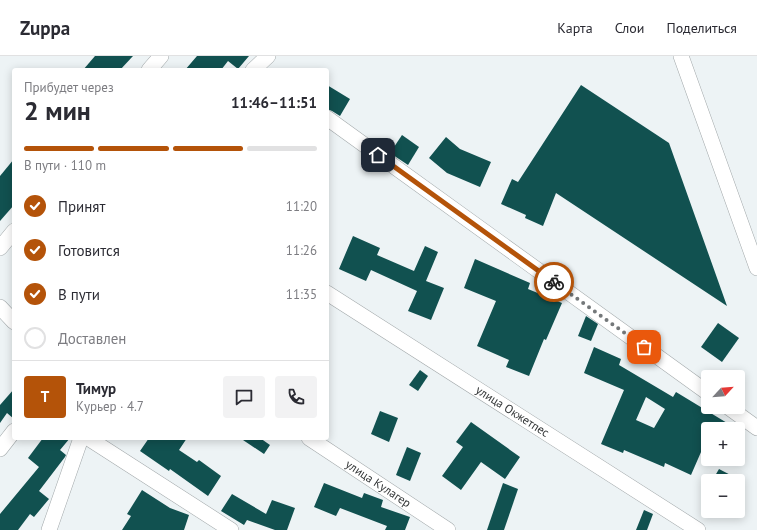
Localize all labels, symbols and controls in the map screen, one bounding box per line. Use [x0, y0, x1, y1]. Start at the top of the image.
text: Zuppa [20, 16, 70, 40]
text: Карта [557, 19, 593, 37]
text: Слои [615, 19, 644, 37]
text: Поделиться [666, 19, 737, 37]
text: Прибудет через [24, 79, 114, 96]
text: 11:46–11:51 [231, 93, 317, 112]
text: 2 мин [24, 94, 91, 127]
pin [361, 138, 395, 172]
icon: home [367, 144, 389, 166]
text: В пути · 110 m [24, 157, 106, 174]
icon: check [24, 195, 46, 217]
text: Принят [58, 197, 105, 216]
text: 11:20 [286, 198, 317, 215]
icon: check [24, 239, 46, 261]
text: Готовится [58, 241, 120, 260]
text: 11:26 [286, 242, 317, 259]
courier [534, 262, 574, 302]
icon: bike [543, 271, 565, 293]
icon: check [24, 283, 46, 305]
text: В пути [58, 285, 100, 304]
text: 11:35 [286, 286, 317, 303]
text: Доставлен [58, 329, 126, 348]
pin [627, 330, 661, 364]
icon: bag [633, 336, 655, 358]
north arrow [701, 370, 745, 414]
map controls [701, 370, 745, 518]
button: chat [223, 376, 265, 418]
button: phone [275, 376, 317, 418]
text: Тимур [76, 379, 116, 398]
street label: улица Окжетпес [473, 382, 553, 440]
text: Т [41, 387, 49, 406]
text: Курьер · 4.7 [76, 398, 144, 415]
button: + [701, 422, 745, 466]
street label: улица Кулагер [343, 456, 414, 510]
button: − [701, 474, 745, 518]

